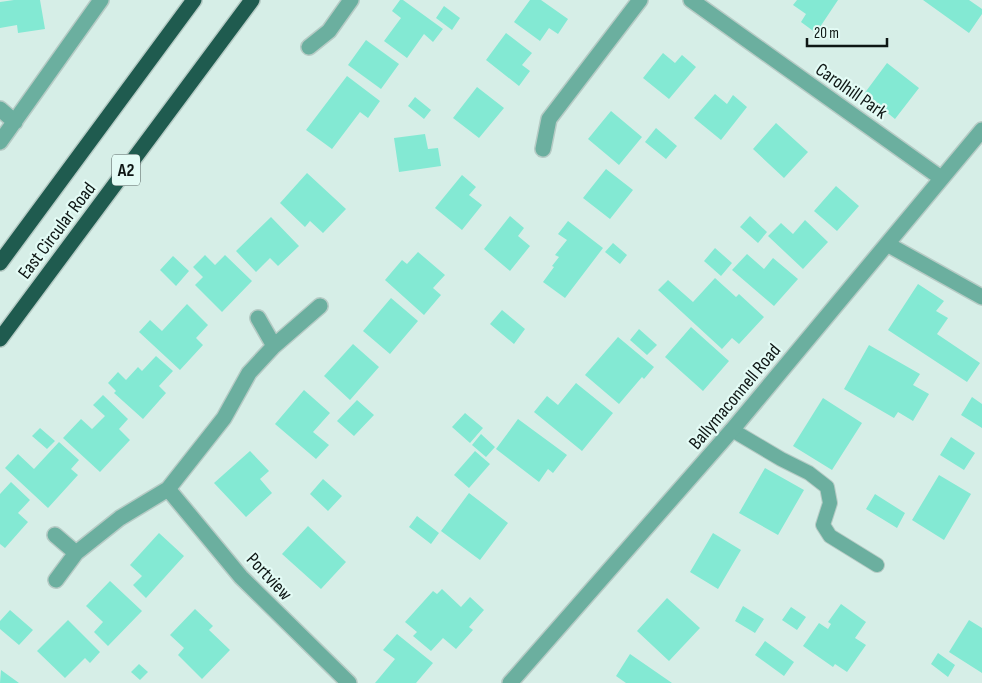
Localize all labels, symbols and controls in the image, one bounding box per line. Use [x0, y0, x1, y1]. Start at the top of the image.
scale bar [807, 15, 887, 47]
text: 20 m [814, 24, 839, 43]
street label: Carolhill Park [811, 58, 892, 125]
road number: A2 [112, 154, 140, 186]
street label: East Circular Road [13, 178, 101, 284]
street label: Ballymaconnell Road [684, 339, 786, 454]
street label: Portview [241, 549, 297, 606]

